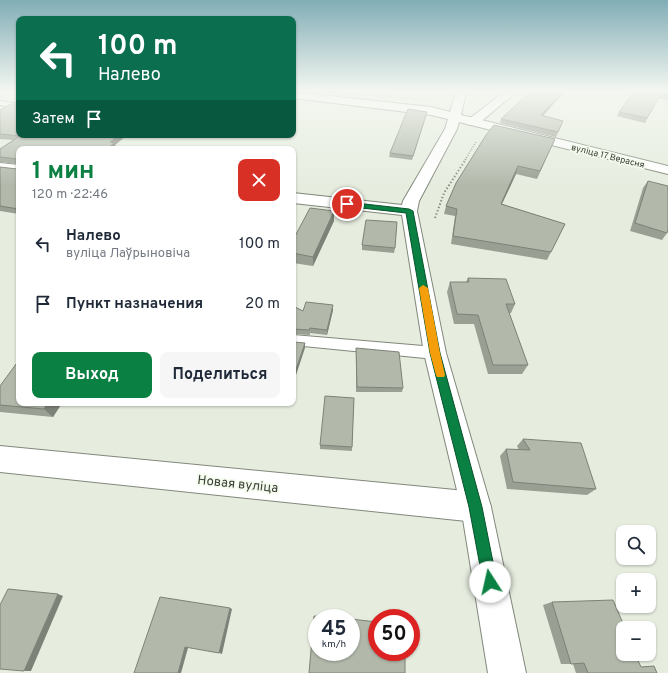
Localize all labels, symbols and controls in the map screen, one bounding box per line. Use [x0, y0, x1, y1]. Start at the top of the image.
text: 100 m [98, 29, 178, 65]
icon: left [32, 32, 84, 84]
text: Налево [98, 64, 161, 87]
icon: arrive [83, 108, 105, 130]
text: Затем [32, 110, 75, 129]
street label: вуліца 17 Верасня [570, 142, 646, 171]
text: 1 мин [32, 157, 94, 187]
button: close [238, 159, 280, 201]
text: 120 m · 22:46 [32, 187, 108, 203]
pin [330, 187, 364, 221]
icon: arrive [336, 193, 358, 215]
text: Налево [66, 227, 121, 246]
icon: left [32, 233, 54, 255]
text: 100 m [239, 235, 280, 254]
text: вуліца Лаўрыновіча [66, 246, 190, 262]
icon: arrive [32, 293, 54, 315]
text: Пункт назначения [66, 295, 203, 314]
text: 20 m [245, 295, 280, 314]
button: Выход [32, 352, 152, 398]
button: Поделиться [160, 352, 280, 398]
street label: Новая вуліца [197, 473, 279, 497]
map controls [616, 525, 656, 661]
button: search [616, 525, 656, 565]
position arrow [469, 561, 511, 603]
button: + [616, 573, 656, 613]
speed limit sign: 50 [368, 609, 420, 661]
text: 45 [321, 617, 347, 643]
button: − [616, 621, 656, 661]
text: km/h [322, 638, 346, 651]

